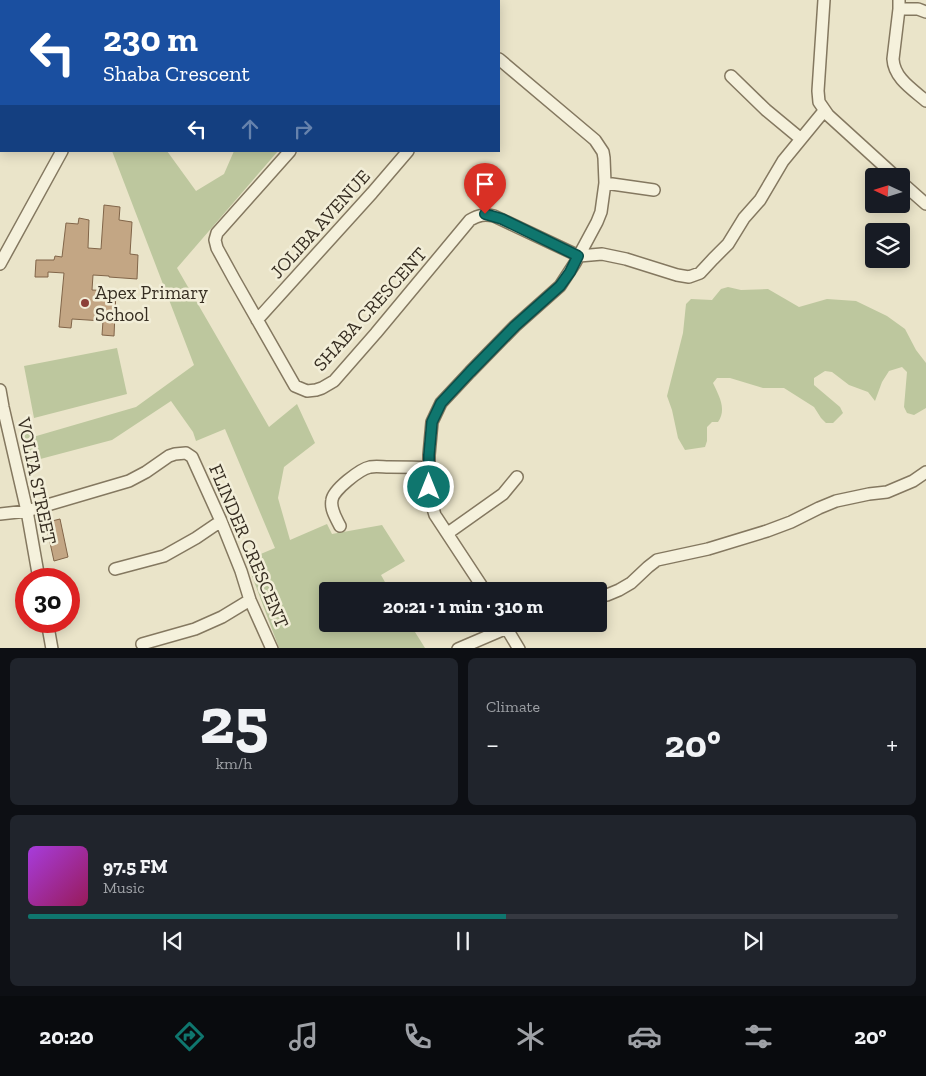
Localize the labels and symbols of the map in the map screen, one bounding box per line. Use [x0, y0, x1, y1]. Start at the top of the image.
pin [464, 163, 506, 214]
street label: JOLIBA AVENUE [265, 165, 375, 283]
north arrow [865, 168, 910, 212]
street label: SHABA CRESCENT [308, 242, 432, 376]
place label: Apex Primary School [95, 281, 208, 326]
marker: Apex Primary School [79, 297, 91, 309]
street label: VOLTA STREET [12, 414, 62, 547]
street label: FLINDER CRESCENT [204, 460, 294, 632]
position arrow [402, 460, 454, 512]
speed limit sign: 30 [15, 568, 80, 633]

